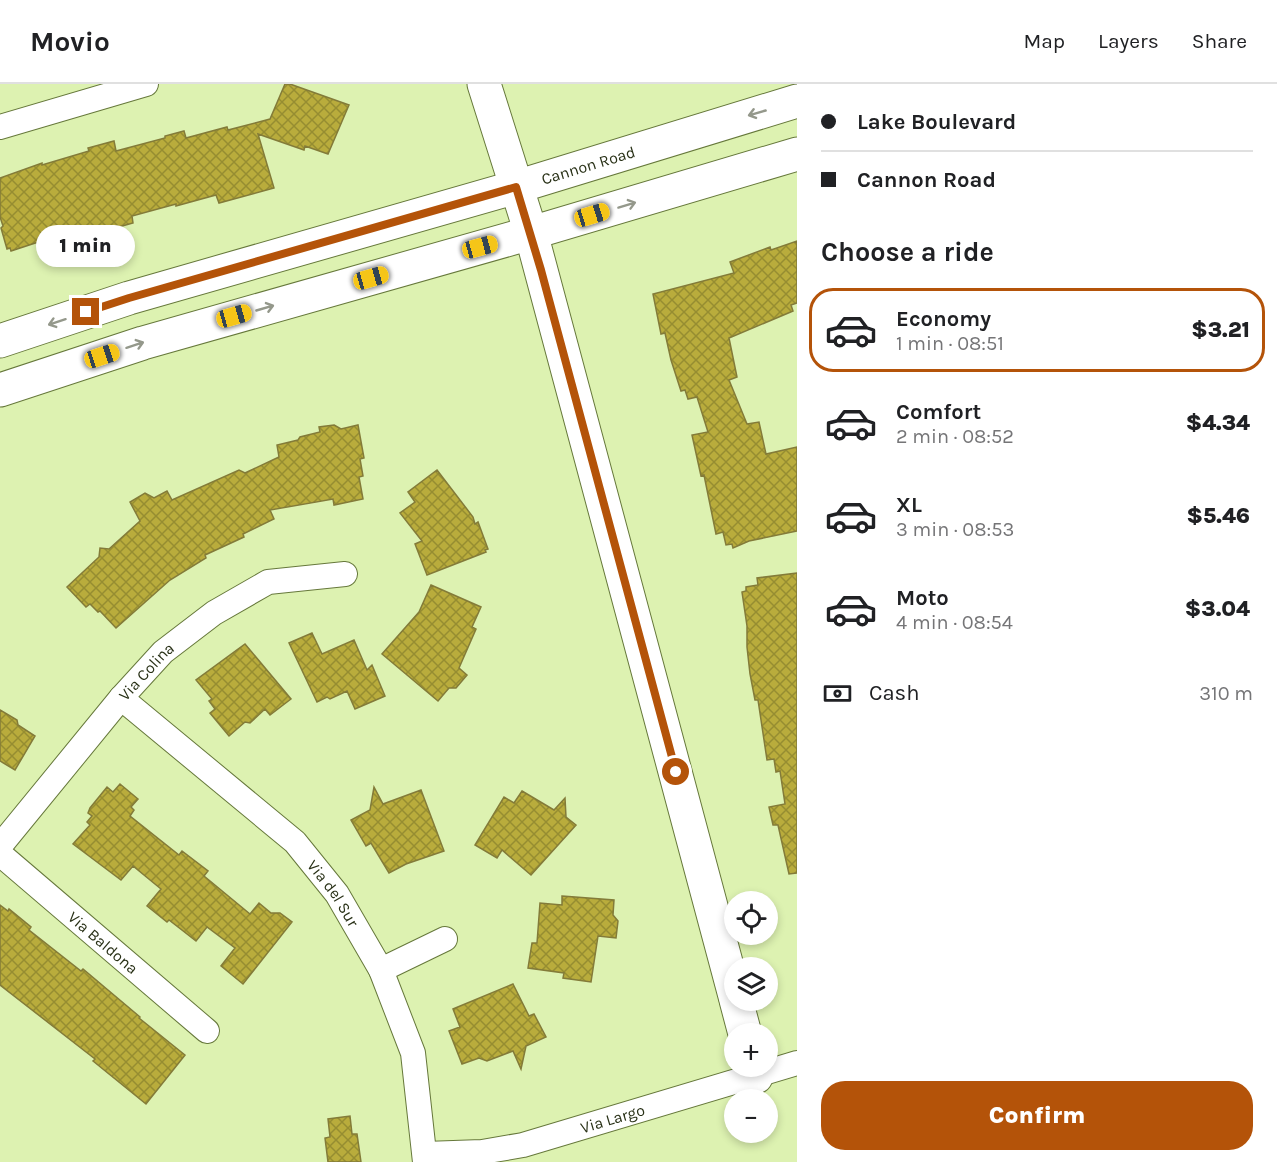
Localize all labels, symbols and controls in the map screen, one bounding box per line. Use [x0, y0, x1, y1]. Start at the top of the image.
text: Movio [30, 25, 110, 58]
text: Map [1023, 29, 1065, 53]
text: Layers [1098, 29, 1159, 53]
text: Share [1192, 29, 1247, 53]
one-way arrow [748, 108, 767, 119]
text: Lake Boulevard [857, 109, 1016, 135]
street label: Cannon Road [539, 142, 637, 188]
text: Cannon Road [857, 167, 996, 193]
one-way arrow [617, 199, 636, 210]
car [572, 201, 612, 229]
callout: 1 min [36, 225, 136, 267]
text: 1 min [59, 234, 112, 257]
car [460, 234, 500, 260]
text: Choose a ride [821, 236, 994, 268]
car [351, 264, 391, 292]
route end [72, 298, 99, 325]
car [214, 302, 254, 330]
one-way arrow [255, 302, 274, 313]
icon: car [824, 303, 878, 357]
text: Economy [896, 306, 991, 332]
one-way arrow [48, 317, 67, 328]
text: $3.21 [1191, 317, 1250, 343]
text: 1 min · 08:51 [896, 332, 1004, 355]
one-way arrow [125, 339, 144, 350]
car [82, 342, 122, 370]
icon: car [824, 396, 878, 450]
text: Comfort [896, 399, 981, 425]
text: $4.34 [1186, 410, 1250, 436]
text: 2 min · 08:52 [896, 425, 1014, 448]
icon: car [824, 489, 878, 543]
text: XL [896, 492, 922, 518]
text: $5.46 [1187, 503, 1250, 529]
text: 3 min · 08:53 [896, 518, 1014, 541]
icon: car [824, 582, 878, 636]
text: Moto [896, 585, 949, 611]
text: $3.04 [1185, 596, 1250, 622]
text: 4 min · 08:54 [896, 611, 1013, 634]
street label: Via Colina [114, 638, 177, 704]
icon: cash [821, 677, 854, 710]
text: Cash [869, 680, 919, 706]
text: 310 m [1199, 682, 1253, 705]
route start [662, 758, 689, 785]
street label: Via del Sur [304, 856, 363, 930]
map controls [724, 891, 778, 1143]
button: locate [724, 891, 778, 945]
street label: Via Baldona [64, 907, 142, 978]
button: layers [724, 957, 778, 1011]
button: + [724, 1023, 778, 1077]
button: Confirm [821, 1081, 1253, 1150]
button: − [724, 1089, 778, 1143]
street label: Via Largo [578, 1100, 647, 1137]

